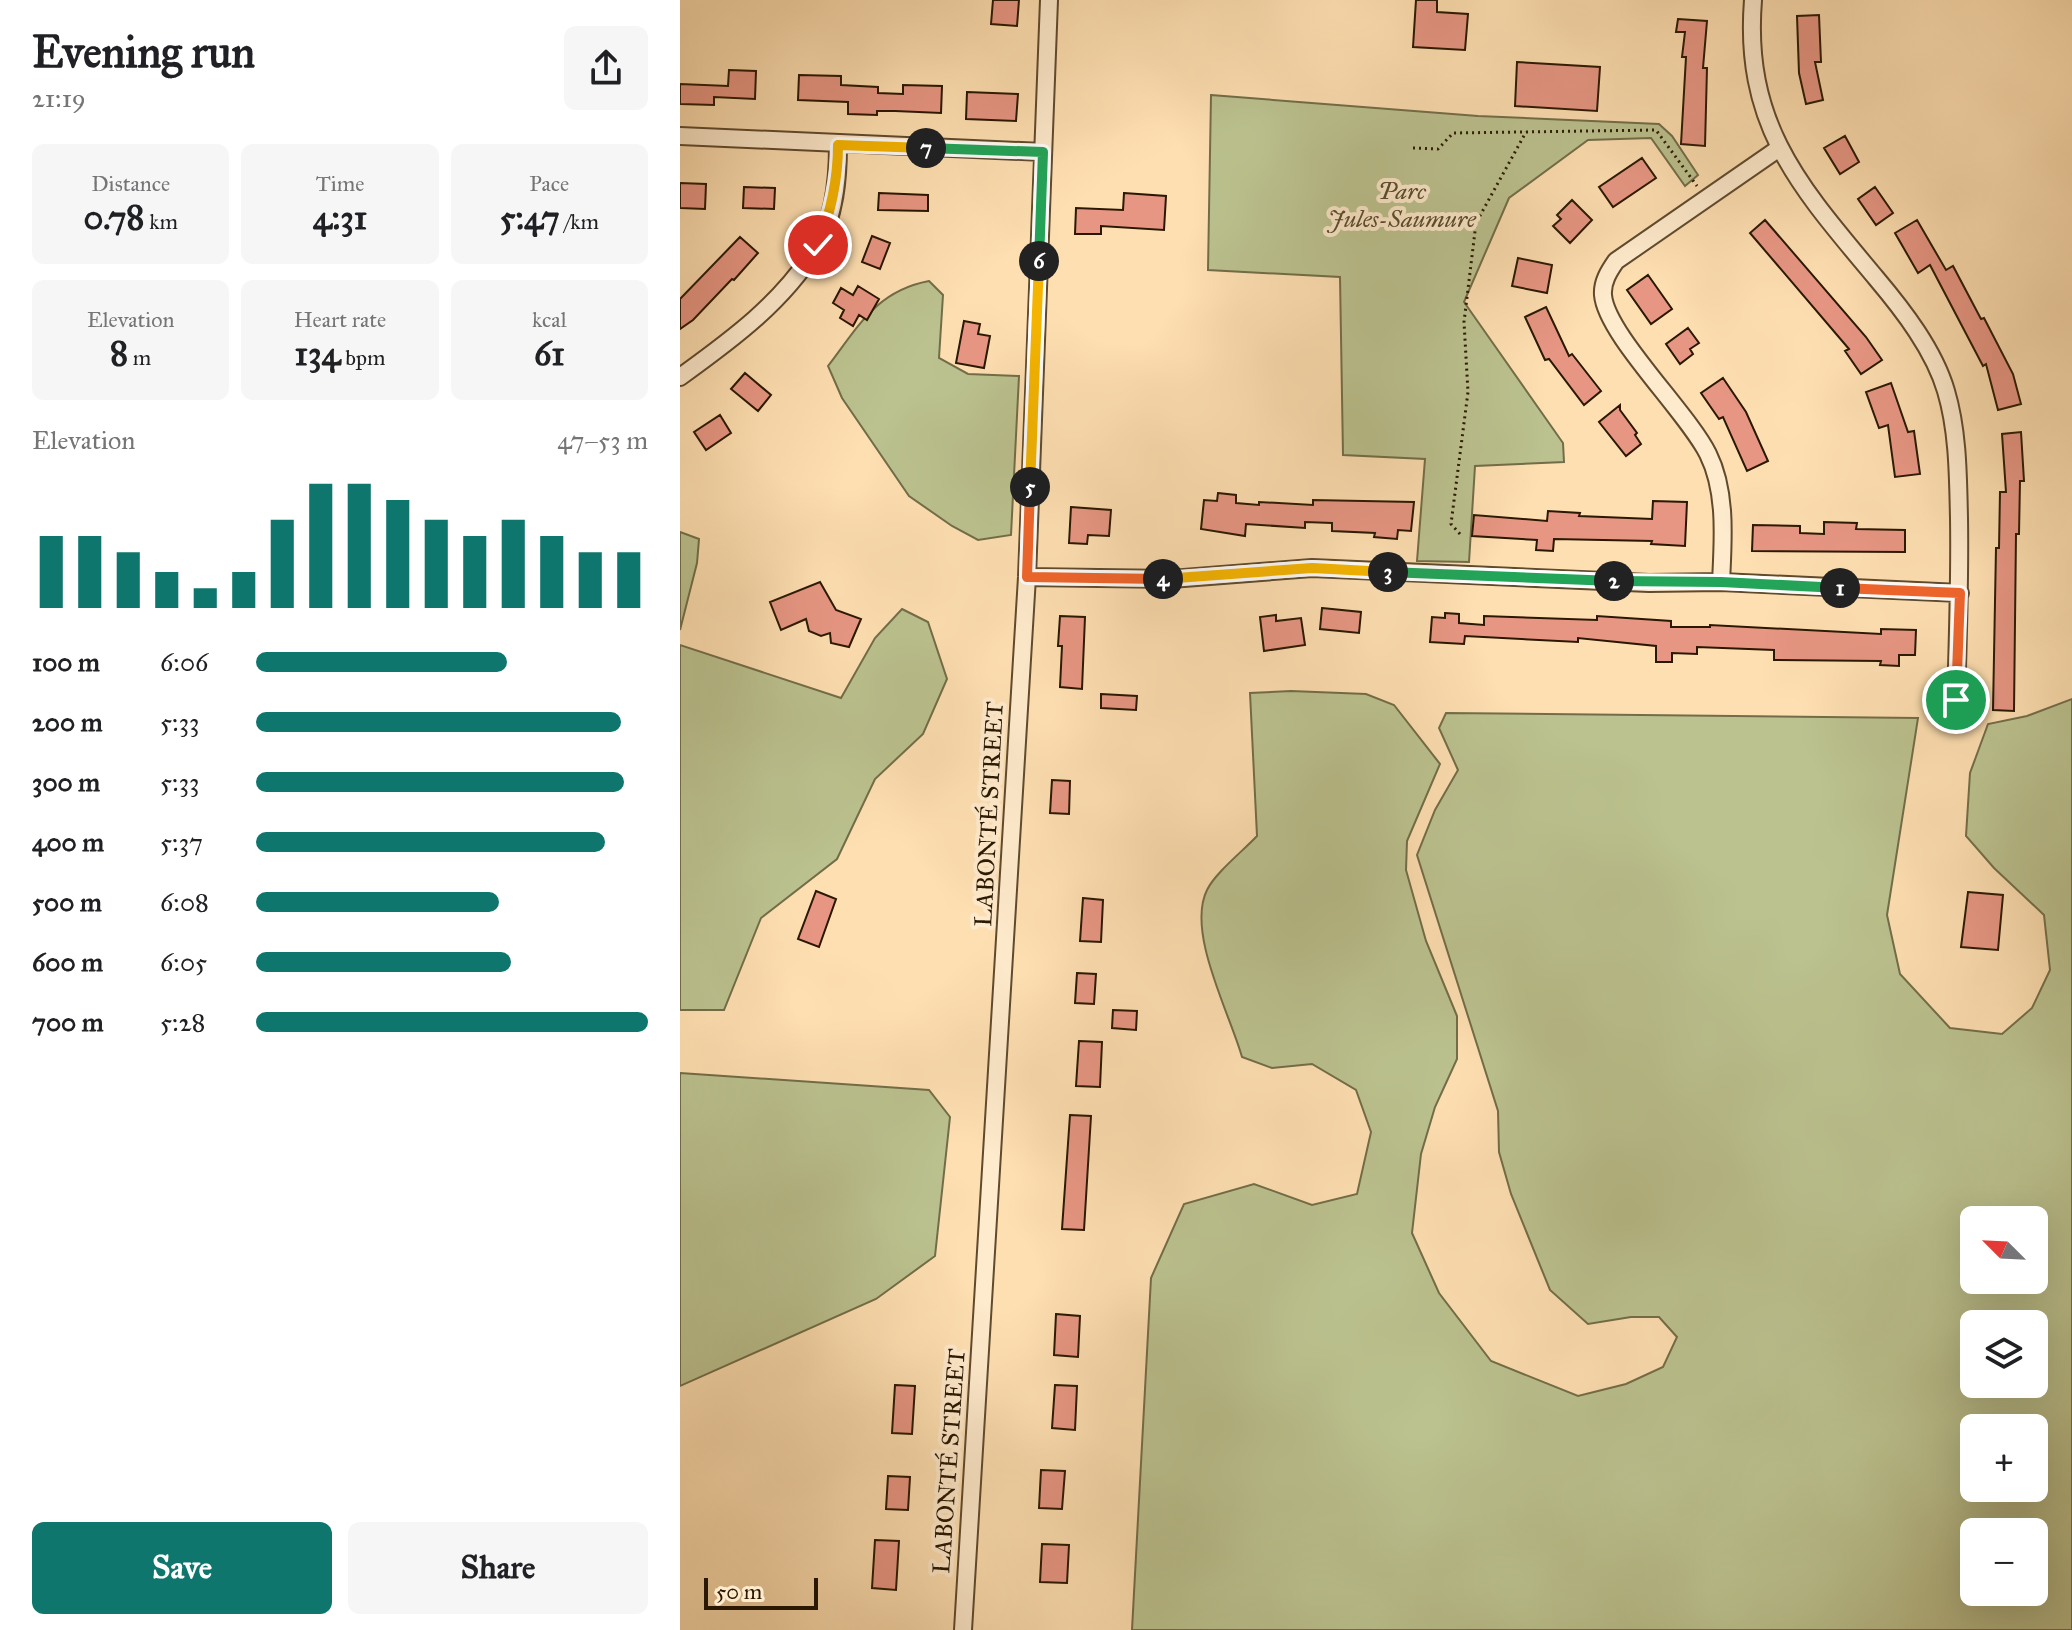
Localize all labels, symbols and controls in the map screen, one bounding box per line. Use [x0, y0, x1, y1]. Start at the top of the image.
text: Evening run [32, 25, 255, 79]
button: share [564, 26, 648, 110]
text: 21:19 [32, 82, 86, 114]
pin: 7 [906, 128, 946, 168]
text: 7 [920, 134, 932, 161]
text: Distance [91, 170, 170, 197]
text: Time [316, 170, 364, 197]
text: Pace [529, 170, 569, 197]
park label: Parc Jules-Saumure [1326, 176, 1477, 234]
text: 0.78 [83, 197, 144, 238]
text: 4:31 [313, 197, 367, 238]
text: 5:47 [500, 197, 560, 238]
text: km [144, 208, 178, 235]
text: /km [560, 208, 599, 235]
pin [784, 211, 852, 279]
icon: check [796, 223, 840, 267]
pin: 6 [1019, 241, 1059, 281]
text: 6 [1033, 247, 1045, 274]
text: Elevation [87, 306, 174, 333]
text: Heart rate [294, 306, 386, 333]
text: kcal [532, 306, 567, 333]
text: 8 [110, 333, 128, 374]
text: 134 [295, 333, 341, 374]
text: 61 [534, 333, 565, 374]
text: m [128, 344, 151, 371]
text: bpm [341, 344, 385, 371]
text: Elevation [32, 424, 135, 456]
text: 47–53 m [557, 424, 648, 456]
pin: 5 [1010, 467, 1050, 507]
text: 5 [1025, 473, 1035, 500]
pin: 3 [1368, 552, 1408, 592]
text: 3 [1384, 558, 1392, 585]
pin: 4 [1143, 559, 1183, 599]
pin: 2 [1594, 561, 1634, 601]
text: 4 [1157, 565, 1169, 592]
text: 2 [1609, 567, 1619, 594]
pin: 1 [1820, 568, 1860, 608]
text: 1 [1836, 574, 1844, 601]
text: 100 m [32, 646, 100, 678]
text: 6:06 [160, 646, 208, 678]
pin [1922, 666, 1990, 734]
icon: arrive [1934, 678, 1978, 722]
street label: LABONTÉ STREET [968, 701, 1010, 927]
text: 200 m [32, 706, 103, 738]
text: 5:33 [160, 706, 199, 738]
text: 300 m [32, 766, 100, 798]
text: 5:33 [160, 766, 199, 798]
text: 400 m [32, 826, 104, 858]
text: 5:37 [160, 826, 203, 858]
text: 500 m [32, 886, 102, 918]
text: 6:08 [160, 886, 209, 918]
text: 600 m [32, 946, 103, 978]
text: 6:05 [160, 946, 207, 978]
text: 700 m [32, 1006, 104, 1038]
text: 5:28 [160, 1006, 205, 1038]
north arrow [1960, 1206, 2048, 1294]
map controls [1960, 1206, 2048, 1606]
button: layers [1960, 1310, 2048, 1398]
street label: LABONTÉ STREET [926, 1347, 972, 1575]
button: + [1960, 1414, 2048, 1502]
button: − [1960, 1518, 2048, 1606]
button: Save [32, 1522, 332, 1614]
button: Share [348, 1522, 648, 1614]
scale bar [704, 1574, 818, 1610]
text: 50 m [716, 1578, 762, 1605]

